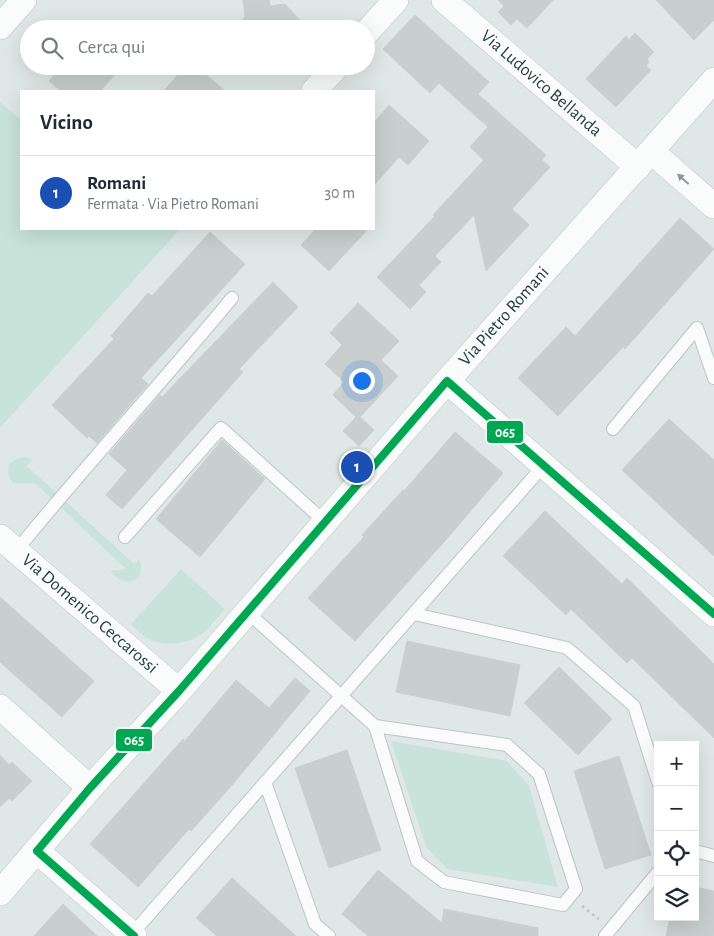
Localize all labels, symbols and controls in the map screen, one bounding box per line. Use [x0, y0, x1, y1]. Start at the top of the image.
search box [20, 20, 375, 75]
street label: Via Ludovico Bellanda [477, 27, 605, 140]
icon: search [38, 34, 66, 62]
text: Cerca qui [78, 38, 145, 57]
text: Vicino [40, 112, 93, 133]
one-way arrow [676, 173, 689, 184]
text: Romani [87, 174, 146, 193]
text: 1 [53, 185, 59, 201]
text: 30 m [325, 185, 355, 201]
text: Fermata · Via Pietro Romani [87, 196, 259, 212]
street label: Via Pietro Romani [456, 264, 553, 369]
your location [349, 368, 375, 394]
line badge: 065 [486, 420, 524, 444]
text: 065 [495, 426, 515, 440]
pin: 1 [341, 448, 373, 486]
street label: Via Domenico Ceccarossi [18, 551, 161, 677]
line badge: 065 [115, 728, 153, 752]
text: 065 [124, 734, 144, 748]
map controls [654, 741, 699, 921]
button: + [654, 741, 699, 786]
button: − [654, 786, 699, 831]
button: locate [654, 831, 699, 876]
button: layers [654, 876, 699, 921]

